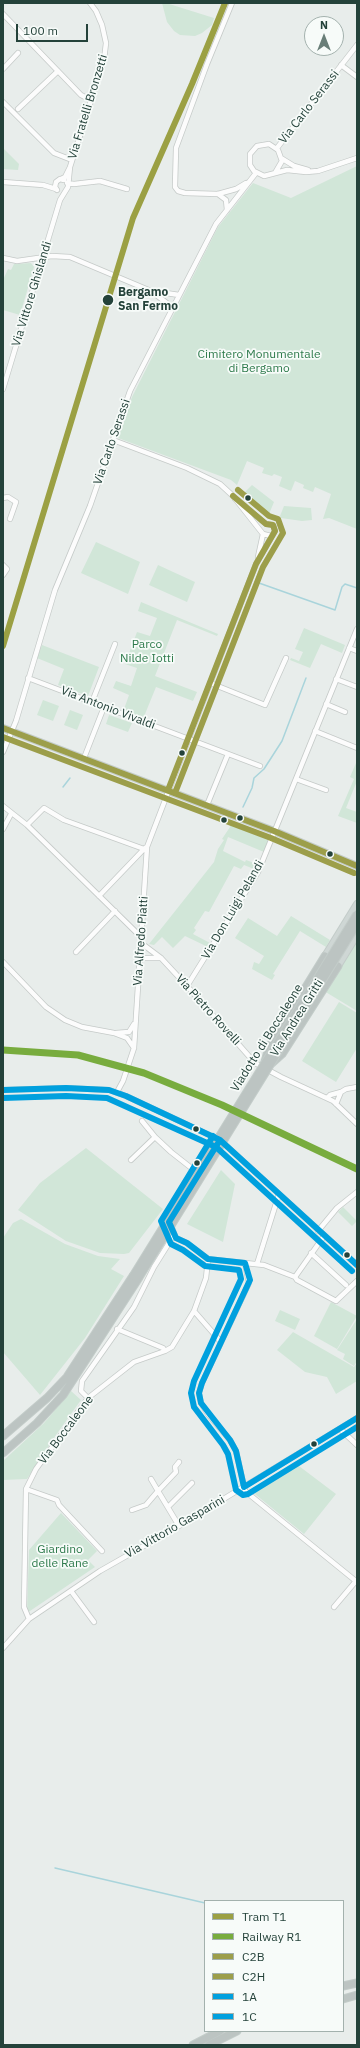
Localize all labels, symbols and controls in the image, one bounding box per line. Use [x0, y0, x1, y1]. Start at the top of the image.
scale bar [18, 16, 90, 42]
north arrow [304, 16, 344, 56]
text: N [320, 18, 328, 32]
text: 100 m [23, 23, 58, 38]
street label: Via Fratelli Bronzetti [65, 53, 111, 161]
street label: Via Carlo Serassi [276, 67, 342, 147]
street label: Via Vittore Ghislandi [9, 240, 55, 348]
place label: Bergamo San Fermo [118, 286, 178, 314]
marker: Bergamo San Fermo [101, 293, 115, 307]
park label: Cimitero Monumentale di Bergamo [197, 348, 321, 376]
street label: Via Carlo Serassi [91, 397, 133, 487]
unlabelled marker [243, 493, 253, 503]
park label: Parco Nilde Iotti [120, 638, 174, 666]
street label: Via Antonio Vivaldi [59, 683, 157, 733]
unlabelled marker [177, 748, 187, 758]
unlabelled marker [235, 813, 245, 823]
unlabelled marker [219, 815, 229, 825]
unlabelled marker [325, 849, 335, 859]
street label: Via Don Luigi Pelandi [199, 858, 267, 962]
street label: Via Alfredo Piatti [131, 896, 151, 986]
street label: Via Pietro Rovelli [172, 972, 244, 1048]
street label: Via Andrea Gritti [268, 977, 326, 1059]
street label: Viadotto di Boccaleone [228, 982, 306, 1094]
unlabelled marker [191, 1124, 201, 1134]
unlabelled marker [192, 1158, 202, 1168]
unlabelled marker [342, 1250, 352, 1260]
street label: Via Boccaleone [35, 1393, 97, 1467]
unlabelled marker [309, 1439, 319, 1449]
street label: Via Vittorio Gasparini [122, 1493, 228, 1561]
park label: Giardino delle Rane [32, 1543, 88, 1571]
legend [204, 1900, 344, 2032]
text: Tram T1 [242, 1909, 286, 1924]
text: Railway R1 [242, 1929, 301, 1944]
text: C2B [242, 1949, 265, 1964]
text: C2H [242, 1969, 265, 1984]
text: 1A [242, 1989, 257, 2004]
text: 1C [242, 2009, 257, 2024]

